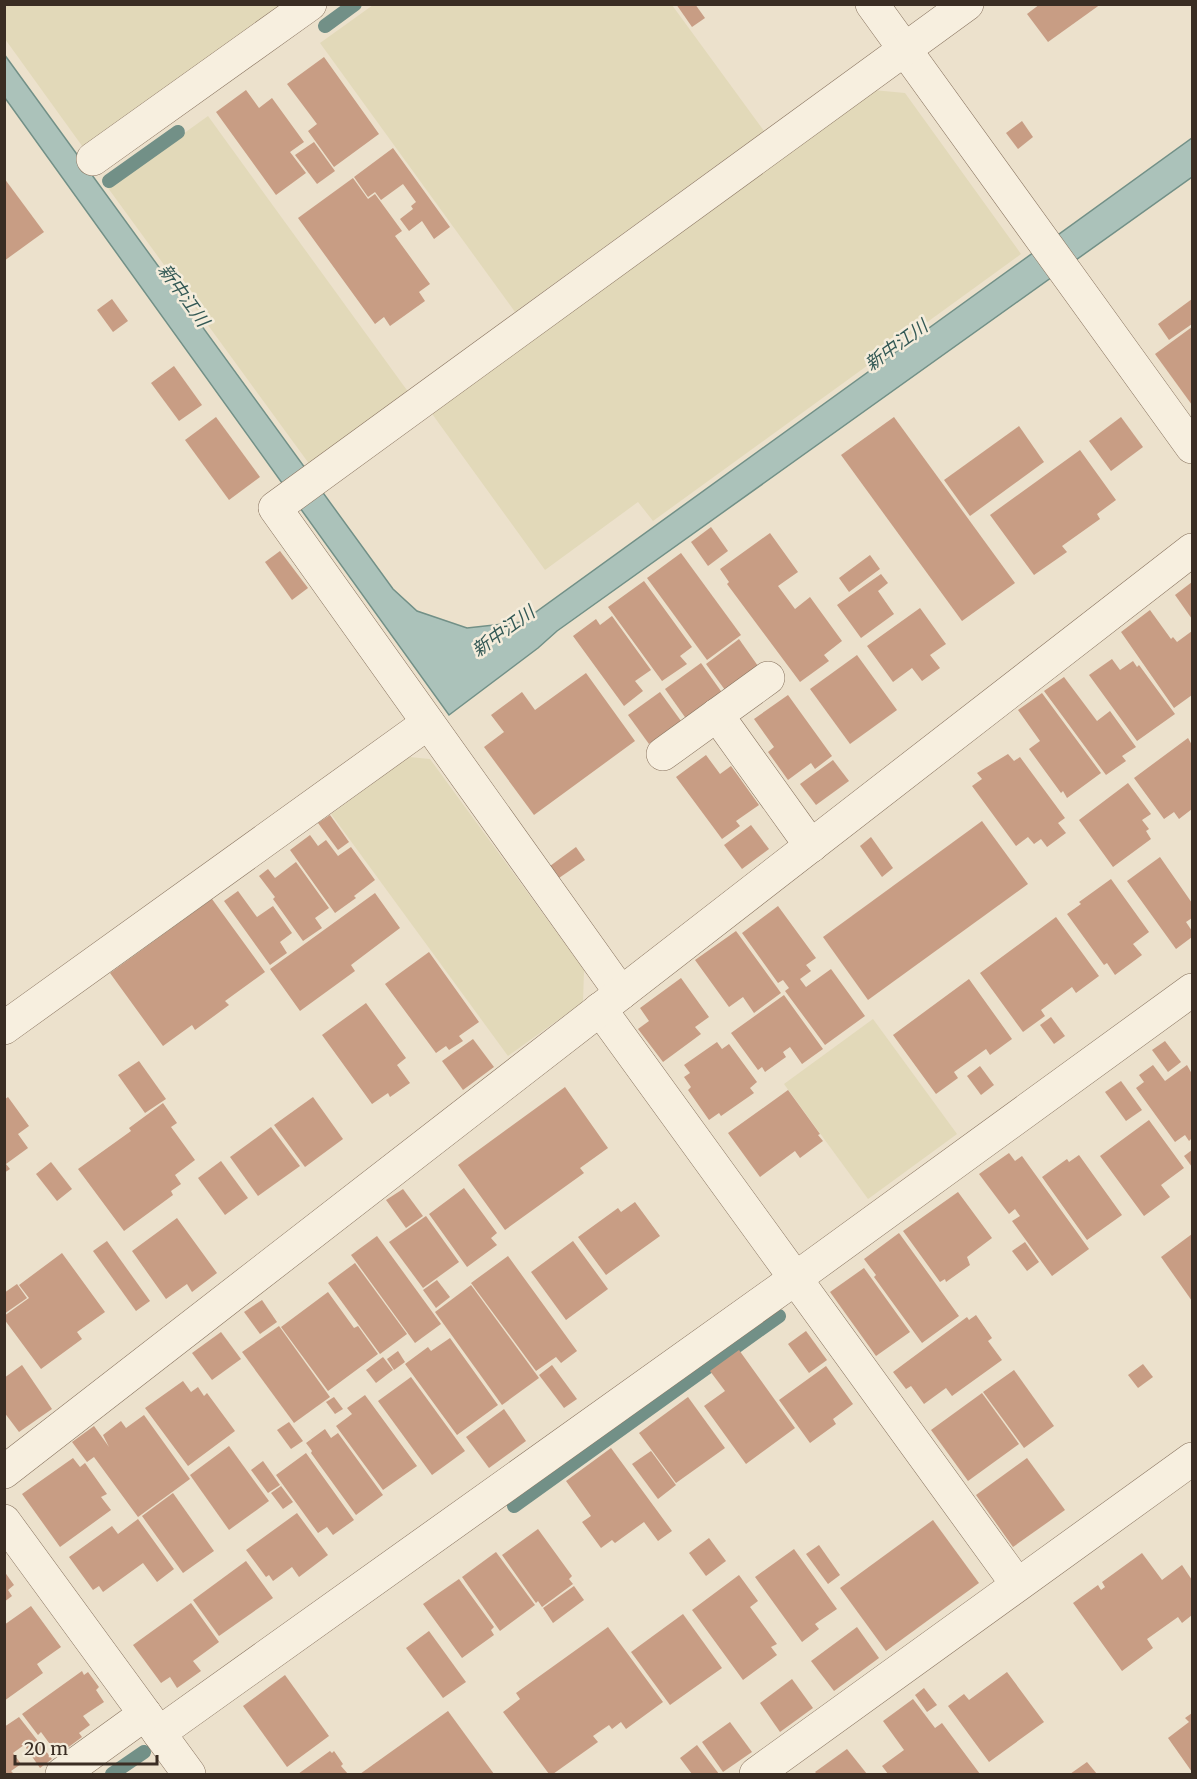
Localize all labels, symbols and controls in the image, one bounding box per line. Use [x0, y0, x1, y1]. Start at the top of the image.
water label: 新中江川 [154, 259, 216, 333]
water label: 新中江川 [860, 313, 934, 375]
water label: 新中江川 [467, 599, 541, 661]
scale bar [15, 1728, 158, 1766]
text: 20 m [24, 1737, 68, 1760]

